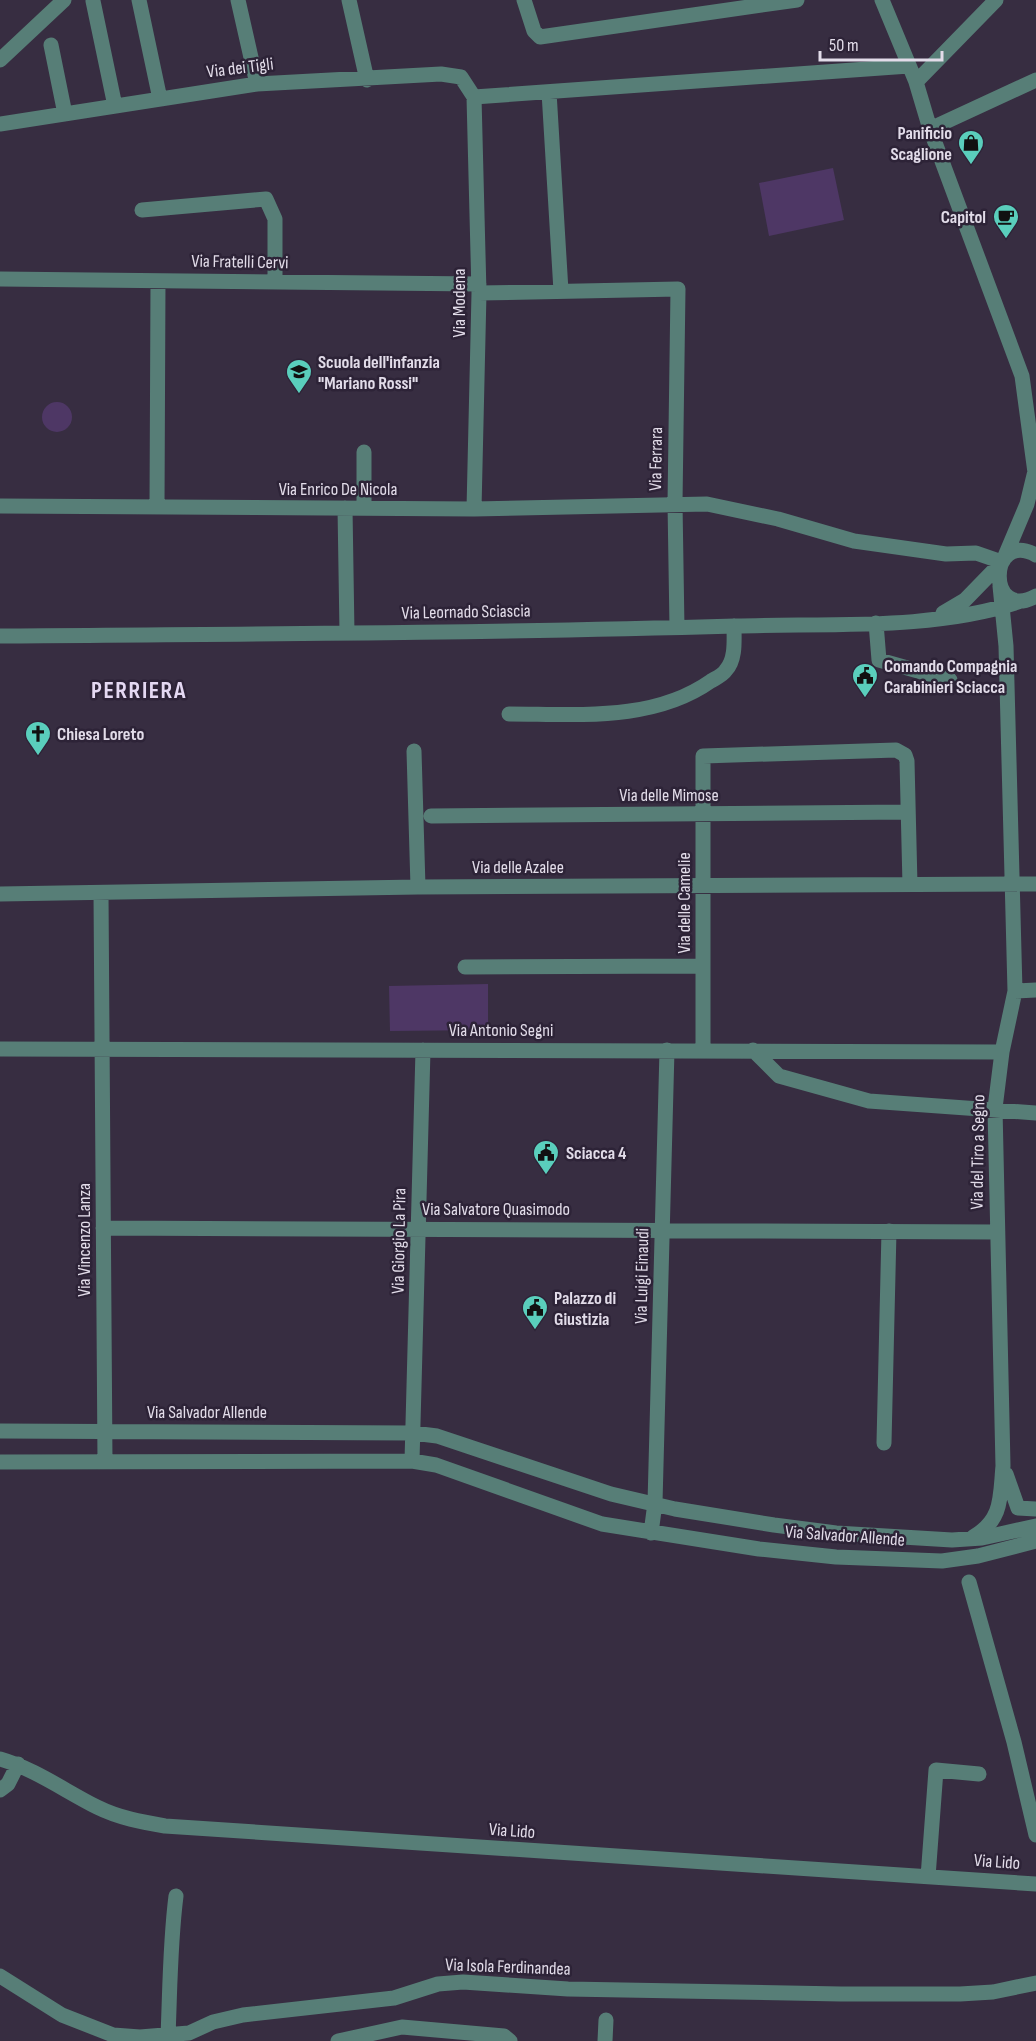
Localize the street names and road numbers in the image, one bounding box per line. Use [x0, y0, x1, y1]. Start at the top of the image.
street label: Via dei Tigli [205, 53, 275, 83]
street label: Via Fratelli Cervi [191, 251, 289, 273]
street label: Via Modena [449, 269, 470, 337]
street label: Via Ferrara [645, 427, 667, 491]
street label: Via Enrico De Nicola [279, 479, 397, 500]
street label: Via Leornado Sciascia [401, 600, 531, 624]
street label: Via delle Mimose [619, 785, 719, 806]
street label: Via delle Camelie [674, 852, 695, 954]
street label: Via delle Azalee [472, 857, 564, 878]
street label: Via Antonio Segni [449, 1020, 553, 1041]
street label: Via del Tiro a Segno [966, 1094, 990, 1210]
street label: Via Vincenzo Lanza [74, 1183, 95, 1297]
street label: Via Giorgio La Pira [388, 1188, 410, 1294]
street label: Via Salvatore Quasimodo [422, 1199, 570, 1220]
street label: Via Luigi Einaudi [631, 1228, 653, 1324]
street label: Via Salvador Allende [147, 1402, 267, 1423]
street label: Via Salvador Allende [784, 1521, 906, 1551]
street label: Via Lido [488, 1819, 536, 1843]
street label: Via Lido [973, 1850, 1021, 1874]
street label: Via Isola Ferdinandea [445, 1954, 571, 1980]

